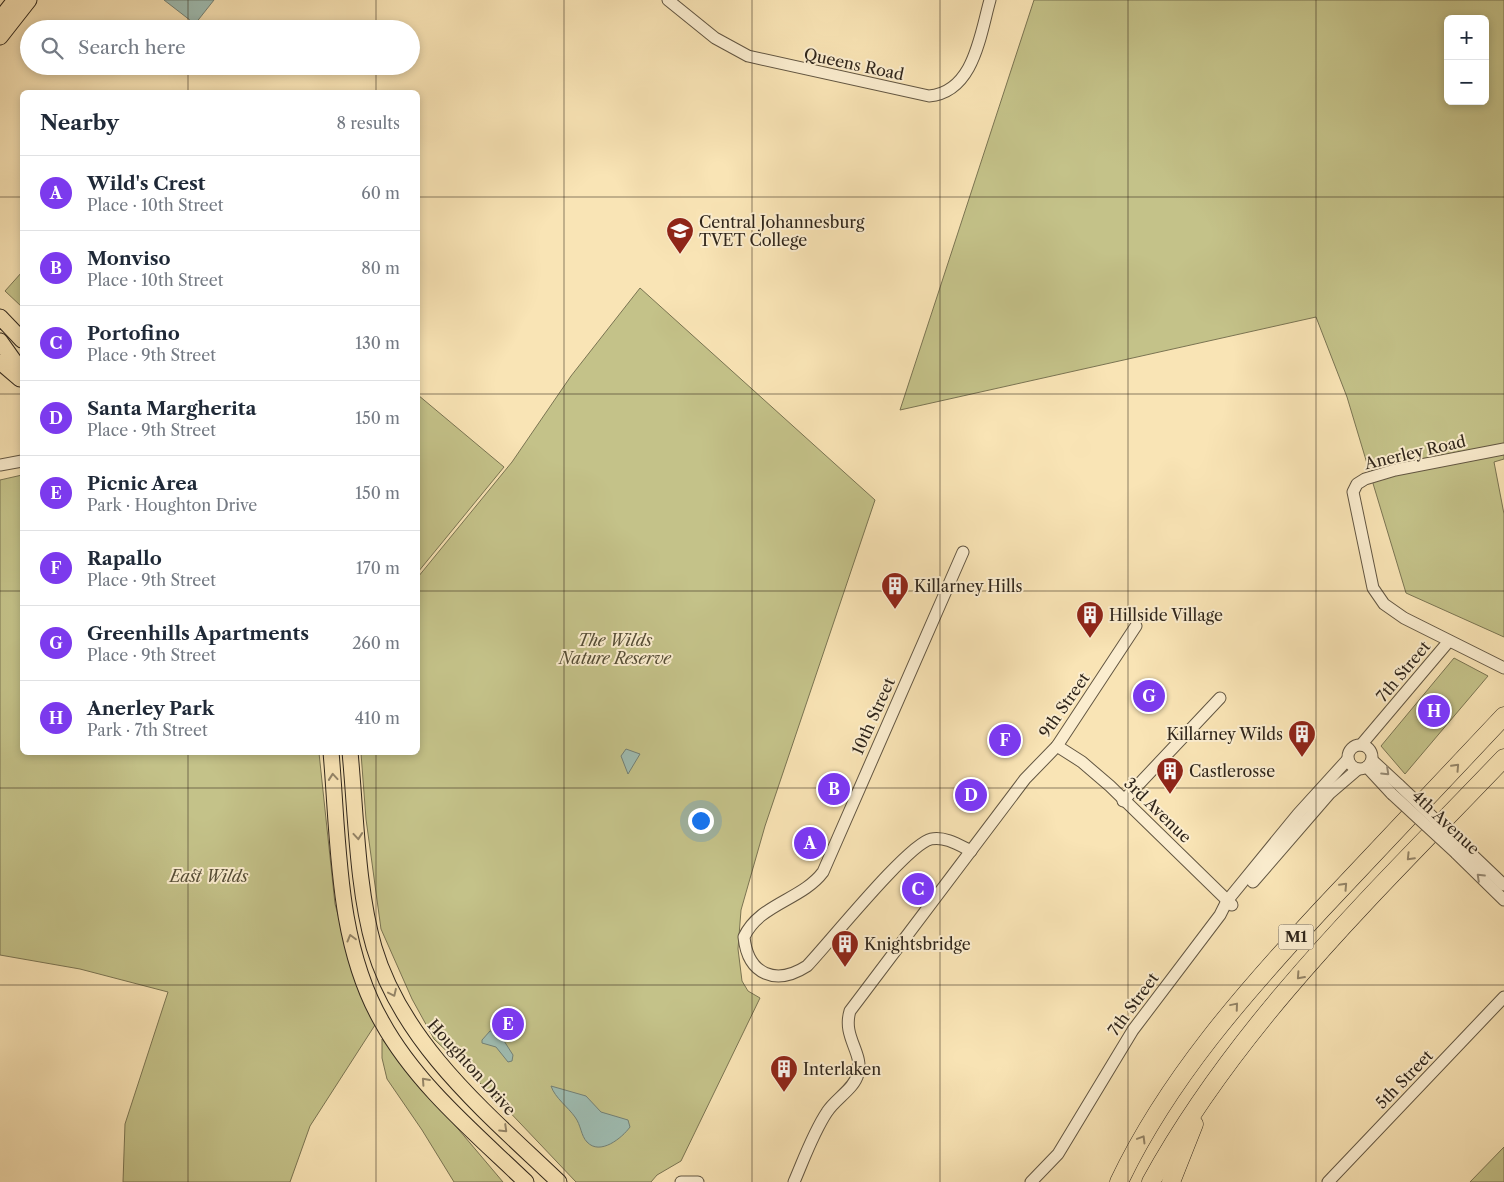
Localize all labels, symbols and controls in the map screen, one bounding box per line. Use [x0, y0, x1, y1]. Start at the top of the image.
map controls [1444, 15, 1489, 105]
button: + [1444, 15, 1489, 60]
search box [20, 20, 420, 75]
icon: search [38, 34, 66, 62]
text: Search here [78, 36, 186, 59]
street label: Queens Road [802, 44, 906, 84]
button: − [1444, 60, 1489, 105]
text: Nearby [40, 110, 119, 135]
text: 8 results [337, 113, 400, 133]
text: Wild's Crest [87, 172, 205, 195]
text: A [50, 183, 62, 203]
text: 60 m [361, 183, 400, 203]
text: Place · 10th Street [87, 195, 223, 215]
place label: Central Johannesburg TVET College [699, 212, 865, 250]
school or university icon: Central Johannesburg TVET College [665, 216, 695, 255]
text: Monviso [87, 247, 171, 270]
text: B [50, 258, 62, 278]
text: 80 m [361, 258, 400, 278]
text: Place · 10th Street [87, 270, 223, 290]
text: Portofino [87, 322, 180, 345]
text: C [50, 333, 62, 353]
text: 130 m [355, 333, 400, 353]
text: Place · 9th Street [87, 345, 216, 365]
text: Santa Margherita [87, 397, 256, 420]
text: D [49, 408, 63, 428]
text: 150 m [355, 408, 400, 428]
text: Place · 9th Street [87, 420, 216, 440]
street label: Anerley Road [1361, 431, 1468, 474]
text: Picnic Area [87, 472, 198, 495]
text: E [50, 483, 62, 503]
text: 150 m [355, 483, 400, 503]
text: Park · Houghton Drive [87, 495, 257, 515]
text: Rapallo [87, 547, 162, 570]
text: F [51, 558, 61, 578]
text: 170 m [356, 558, 400, 578]
text: Place · 9th Street [87, 570, 216, 590]
building icon: Killarney Hills [880, 571, 910, 610]
place label: Killarney Hills [914, 576, 1022, 596]
building icon: Hillside Village [1075, 600, 1105, 639]
place label: Hillside Village [1109, 605, 1223, 625]
text: Greenhills Apartments [87, 622, 309, 645]
park label: The Wilds Nature Reserve [557, 630, 672, 668]
text: G [49, 633, 63, 653]
text: 260 m [352, 633, 400, 653]
street label: 7th Street [1372, 636, 1434, 705]
text: Place · 9th Street [87, 645, 216, 665]
street label: 9th Street [1034, 668, 1094, 741]
street label: 10th Street [847, 674, 899, 758]
pin: G [1133, 677, 1165, 715]
pin: H [1418, 692, 1450, 730]
text: Anerley Park [87, 697, 214, 720]
text: H [49, 708, 63, 728]
text: 410 m [355, 708, 400, 728]
building icon: Killarney Wilds [1287, 719, 1317, 758]
text: Park · 7th Street [87, 720, 208, 740]
pin: F [989, 721, 1021, 759]
place label: Killarney Wilds [1166, 724, 1283, 744]
building icon: Castlerosse [1155, 756, 1185, 795]
place label: Castlerosse [1189, 761, 1275, 781]
one-way arrow [1450, 764, 1459, 773]
one-way arrow [1380, 766, 1389, 775]
pin: B [818, 770, 850, 808]
one-way arrow [328, 773, 339, 781]
street label: 3rd Avenue [1120, 773, 1196, 847]
pin: D [955, 776, 987, 814]
street label: 4th Avenue [1408, 786, 1484, 858]
your location [688, 808, 714, 834]
pin: A [794, 824, 826, 862]
one-way arrow [352, 832, 363, 840]
one-way arrow [1407, 851, 1416, 860]
park label: East Wilds [168, 866, 248, 886]
pin: C [902, 870, 934, 908]
one-way arrow [1477, 874, 1486, 883]
one-way arrow [1338, 882, 1347, 891]
road number: M1 [1278, 924, 1314, 950]
building icon: Knightsbridge [830, 929, 860, 968]
one-way arrow [346, 934, 357, 943]
place label: Knightsbridge [864, 934, 971, 954]
street label: 7th Street [1103, 968, 1163, 1039]
one-way arrow [1297, 970, 1306, 979]
one-way arrow [387, 988, 397, 997]
one-way arrow [1230, 1003, 1238, 1012]
pin: E [492, 1005, 524, 1043]
street label: Houghton Drive [423, 1015, 521, 1119]
street label: 5th Street [1371, 1045, 1437, 1113]
building icon: Interlaken [769, 1054, 799, 1093]
place label: Interlaken [803, 1059, 881, 1079]
one-way arrow [422, 1077, 431, 1086]
one-way arrow [498, 1123, 507, 1132]
one-way arrow [1136, 1136, 1146, 1145]

